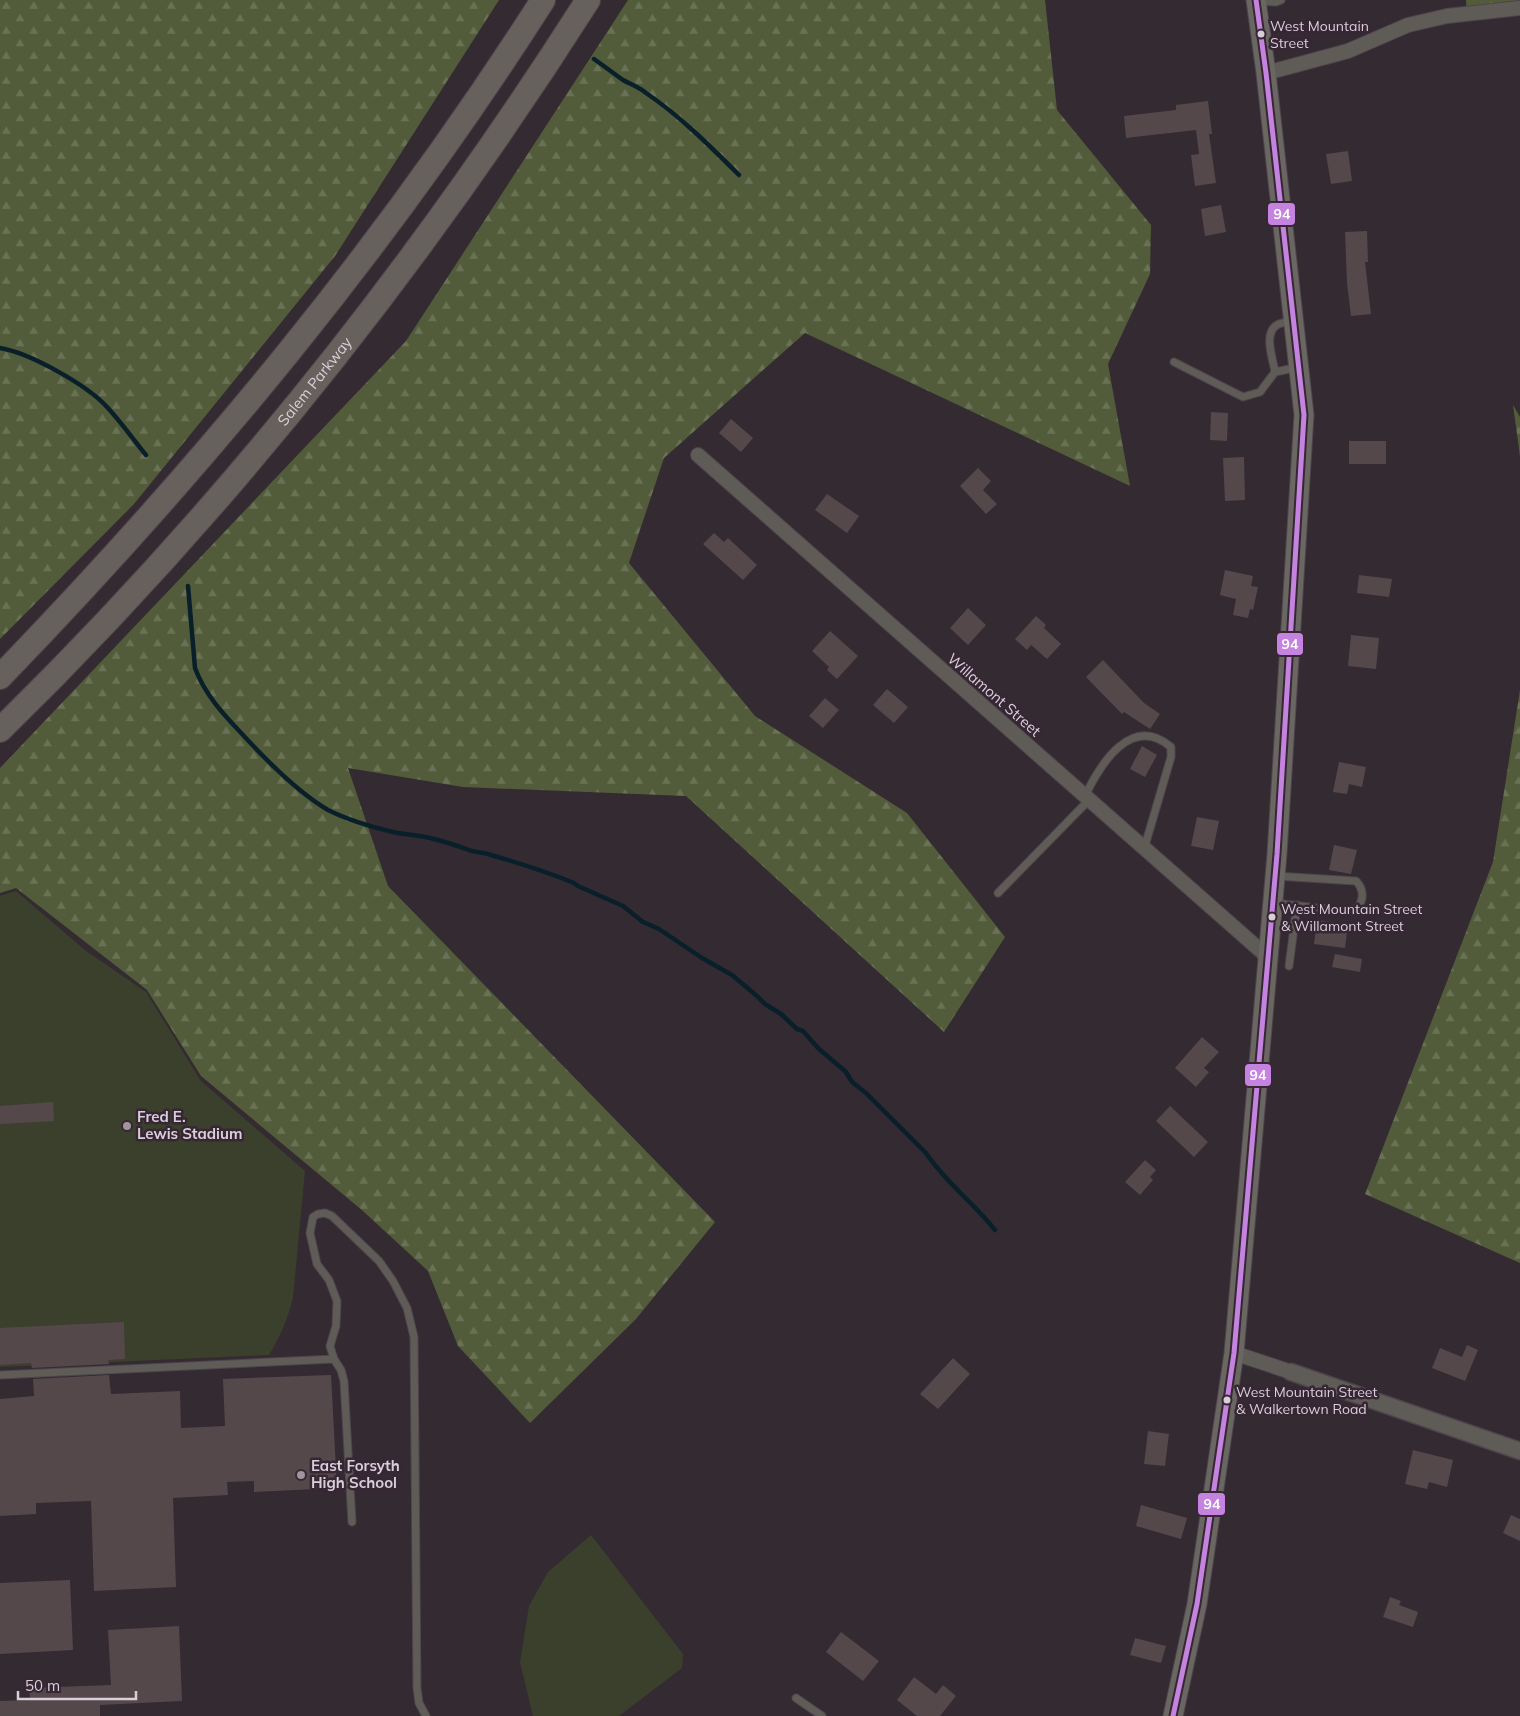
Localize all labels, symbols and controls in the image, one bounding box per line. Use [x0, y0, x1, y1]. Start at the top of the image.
place label: West Mountain Street [1270, 17, 1369, 52]
marker: West Mountain Street [1256, 29, 1266, 39]
line badge: 94 [1267, 202, 1296, 226]
text: 94 [1274, 205, 1291, 223]
street label: Salem Parkway [273, 333, 356, 429]
line badge: 94 [1276, 632, 1304, 656]
text: 94 [1282, 635, 1299, 653]
street label: Willamont Street [944, 649, 1045, 740]
place label: West Mountain Street & Willamont Street [1281, 900, 1422, 935]
marker: West Mountain Street & Willamont Street [1267, 912, 1277, 922]
line badge: 94 [1244, 1063, 1272, 1087]
text: 94 [1250, 1066, 1267, 1084]
place label: Fred E. Lewis Stadium [137, 1107, 242, 1143]
marker: Fred E. Lewis Stadium [121, 1120, 133, 1132]
place label: West Mountain Street & Walkertown Road [1236, 1383, 1377, 1418]
marker: West Mountain Street & Walkertown Road [1222, 1395, 1232, 1405]
place label: East Forsyth High School [311, 1456, 400, 1492]
marker: East Forsyth High School [295, 1469, 307, 1481]
line badge: 94 [1197, 1492, 1226, 1516]
text: 94 [1204, 1495, 1221, 1513]
scale bar [18, 1668, 135, 1700]
text: 50 m [25, 1676, 60, 1695]

